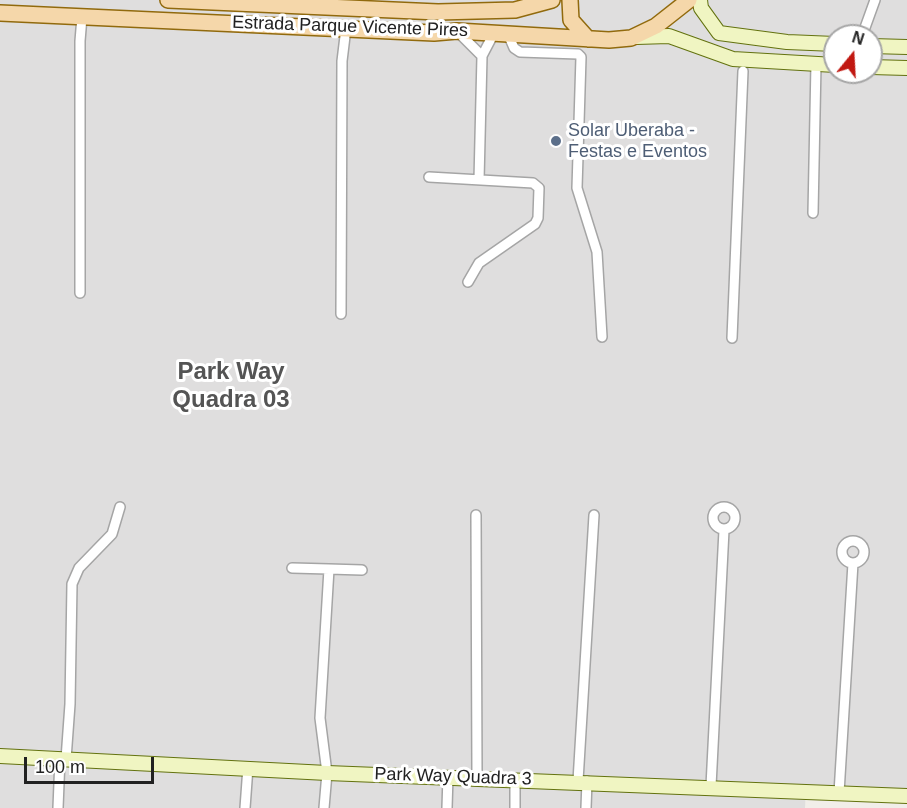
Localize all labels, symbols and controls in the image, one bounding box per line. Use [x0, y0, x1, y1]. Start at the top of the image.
street label: Estrada Parque Vicente Pires [232, 12, 468, 42]
north arrow [823, 24, 883, 84]
text: N [850, 28, 866, 48]
place label: Solar Uberaba - Festas e Eventos [568, 120, 707, 162]
marker: Solar Uberaba - Festas e Eventos [549, 134, 563, 148]
district label: Park Way Quadra 03 [172, 358, 290, 414]
scale bar [27, 745, 158, 783]
text: 100 m [35, 757, 85, 777]
street label: Park Way Quadra 3 [374, 763, 532, 791]

